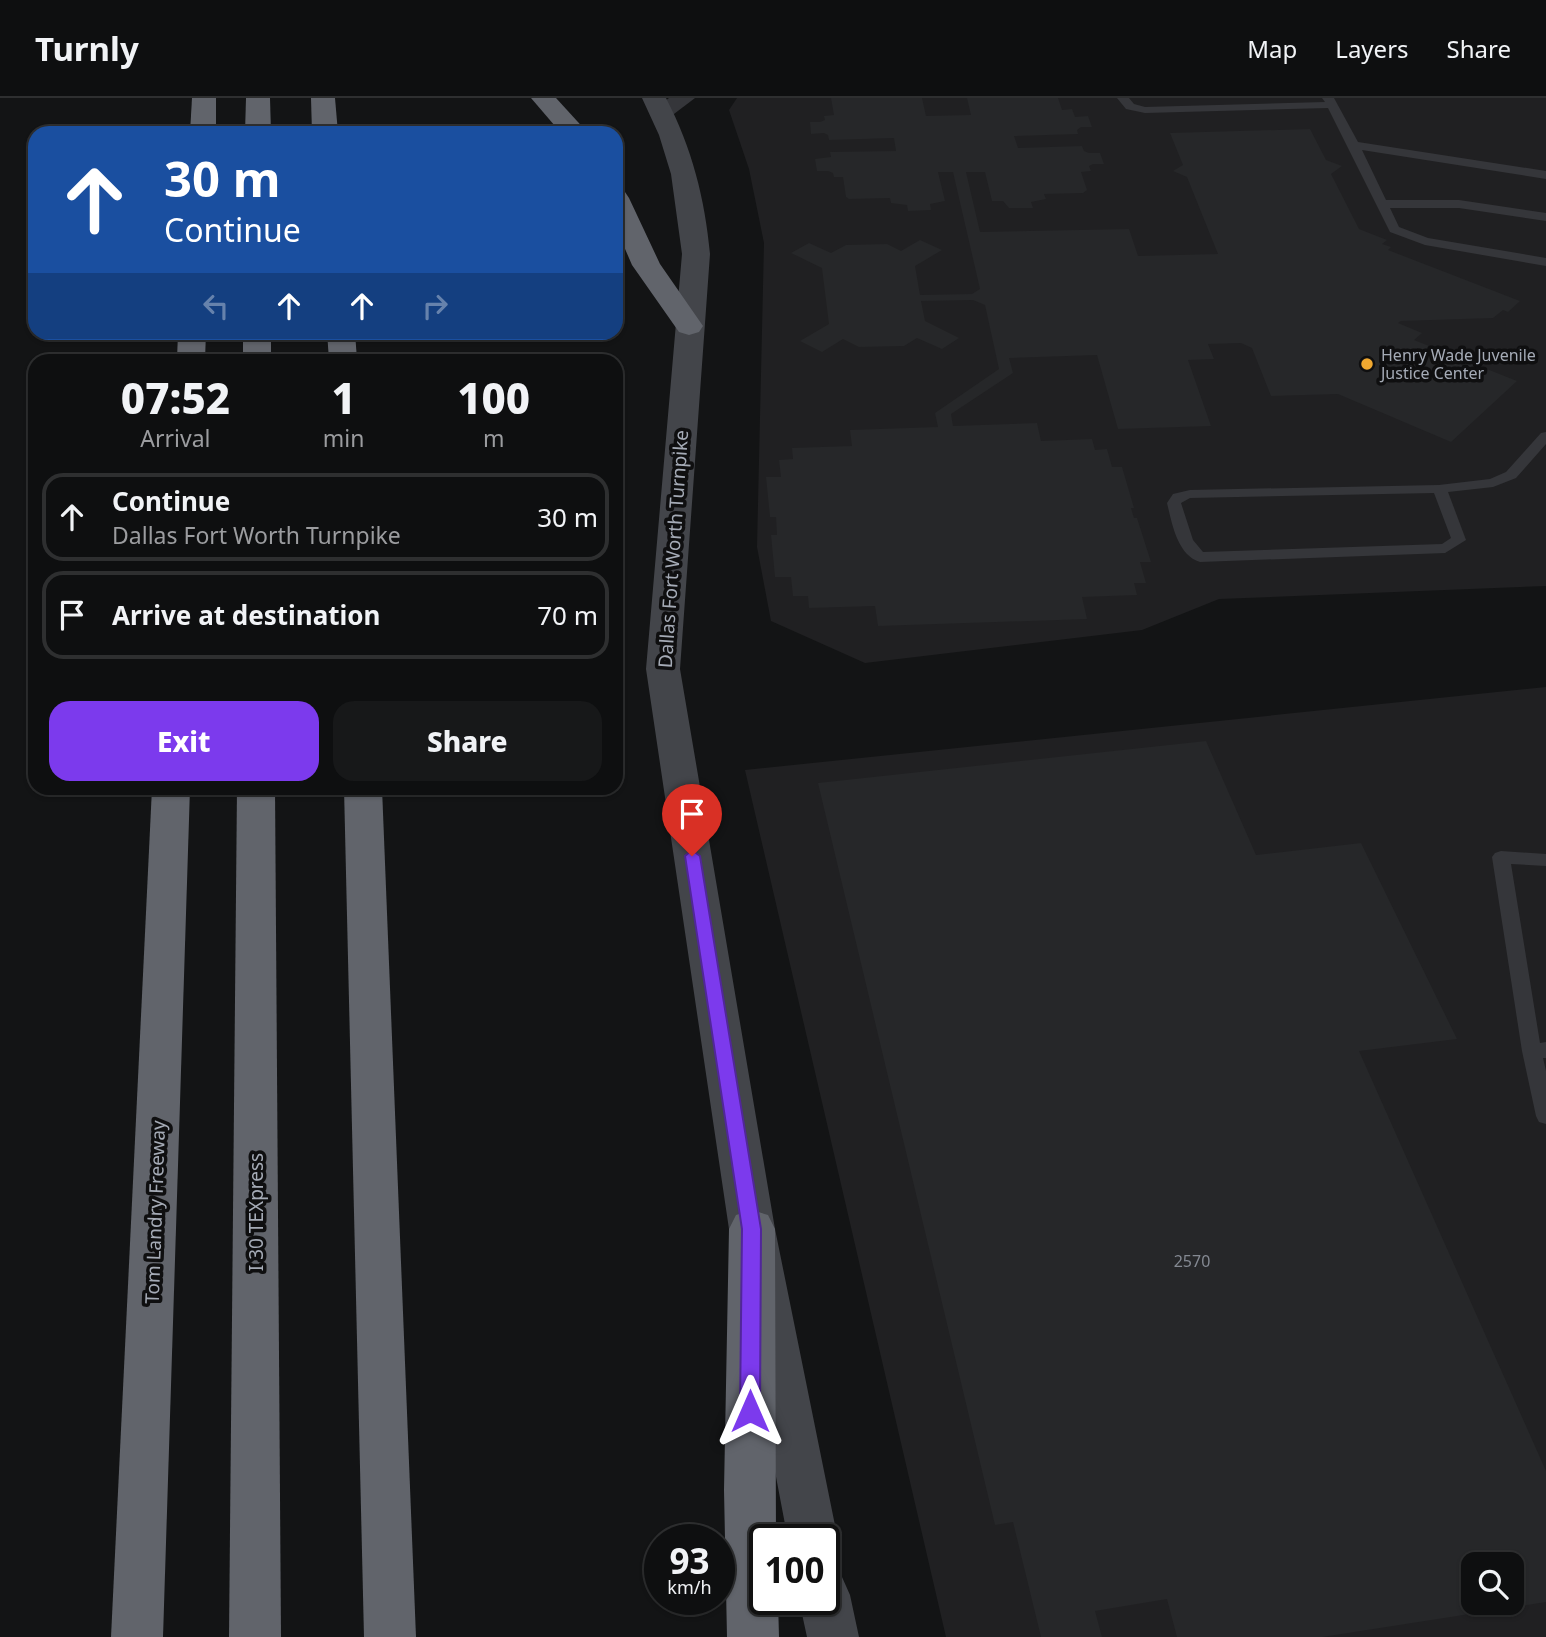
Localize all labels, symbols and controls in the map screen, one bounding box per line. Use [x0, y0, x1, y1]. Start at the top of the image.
text: Turnly [35, 26, 139, 71]
text: Map [1247, 32, 1297, 65]
text: Layers [1335, 32, 1409, 65]
text: Share [1447, 32, 1511, 65]
text: 30 m [164, 145, 281, 211]
icon: ahead [49, 154, 140, 245]
text: Continue [164, 208, 301, 251]
icon: left [197, 287, 235, 325]
icon: ahead [270, 287, 308, 325]
icon: ahead [343, 287, 381, 325]
icon: right [416, 287, 454, 325]
place label: Henry Wade Juvenile Justice Center [1379, 344, 1536, 384]
marker: Henry Wade Juvenile Justice Center [1359, 356, 1375, 372]
text: 07:52 [121, 369, 230, 426]
text: 1 [331, 369, 356, 426]
text: 100 [457, 369, 530, 426]
text: Arrival [140, 422, 210, 454]
text: min [323, 422, 364, 454]
text: m [483, 422, 504, 454]
street label: Dallas Fort Worth Turnpike [652, 429, 694, 669]
text: Continue [112, 483, 230, 519]
icon: ahead [53, 498, 91, 536]
text: 30 m [537, 499, 598, 535]
text: Dallas Fort Worth Turnpike [112, 519, 401, 551]
icon: arrive [53, 596, 91, 634]
text: Arrive at destination [112, 597, 381, 633]
text: 70 m [537, 597, 598, 633]
button: Exit [49, 701, 319, 781]
button: Share [333, 701, 602, 781]
pin [662, 784, 722, 856]
icon: arrive [673, 795, 711, 833]
street label: Tom Landry Freeway [139, 1119, 171, 1304]
street label: I 30 TEXpress [243, 1153, 269, 1271]
house number: 2570 [1174, 1250, 1210, 1272]
position arrow [713, 1374, 787, 1448]
speed limit sign: 100 [749, 1524, 840, 1615]
text: 93 [669, 1537, 710, 1584]
map controls [1461, 1552, 1524, 1615]
button: search [1461, 1552, 1524, 1615]
text: km/h [667, 1575, 712, 1599]

